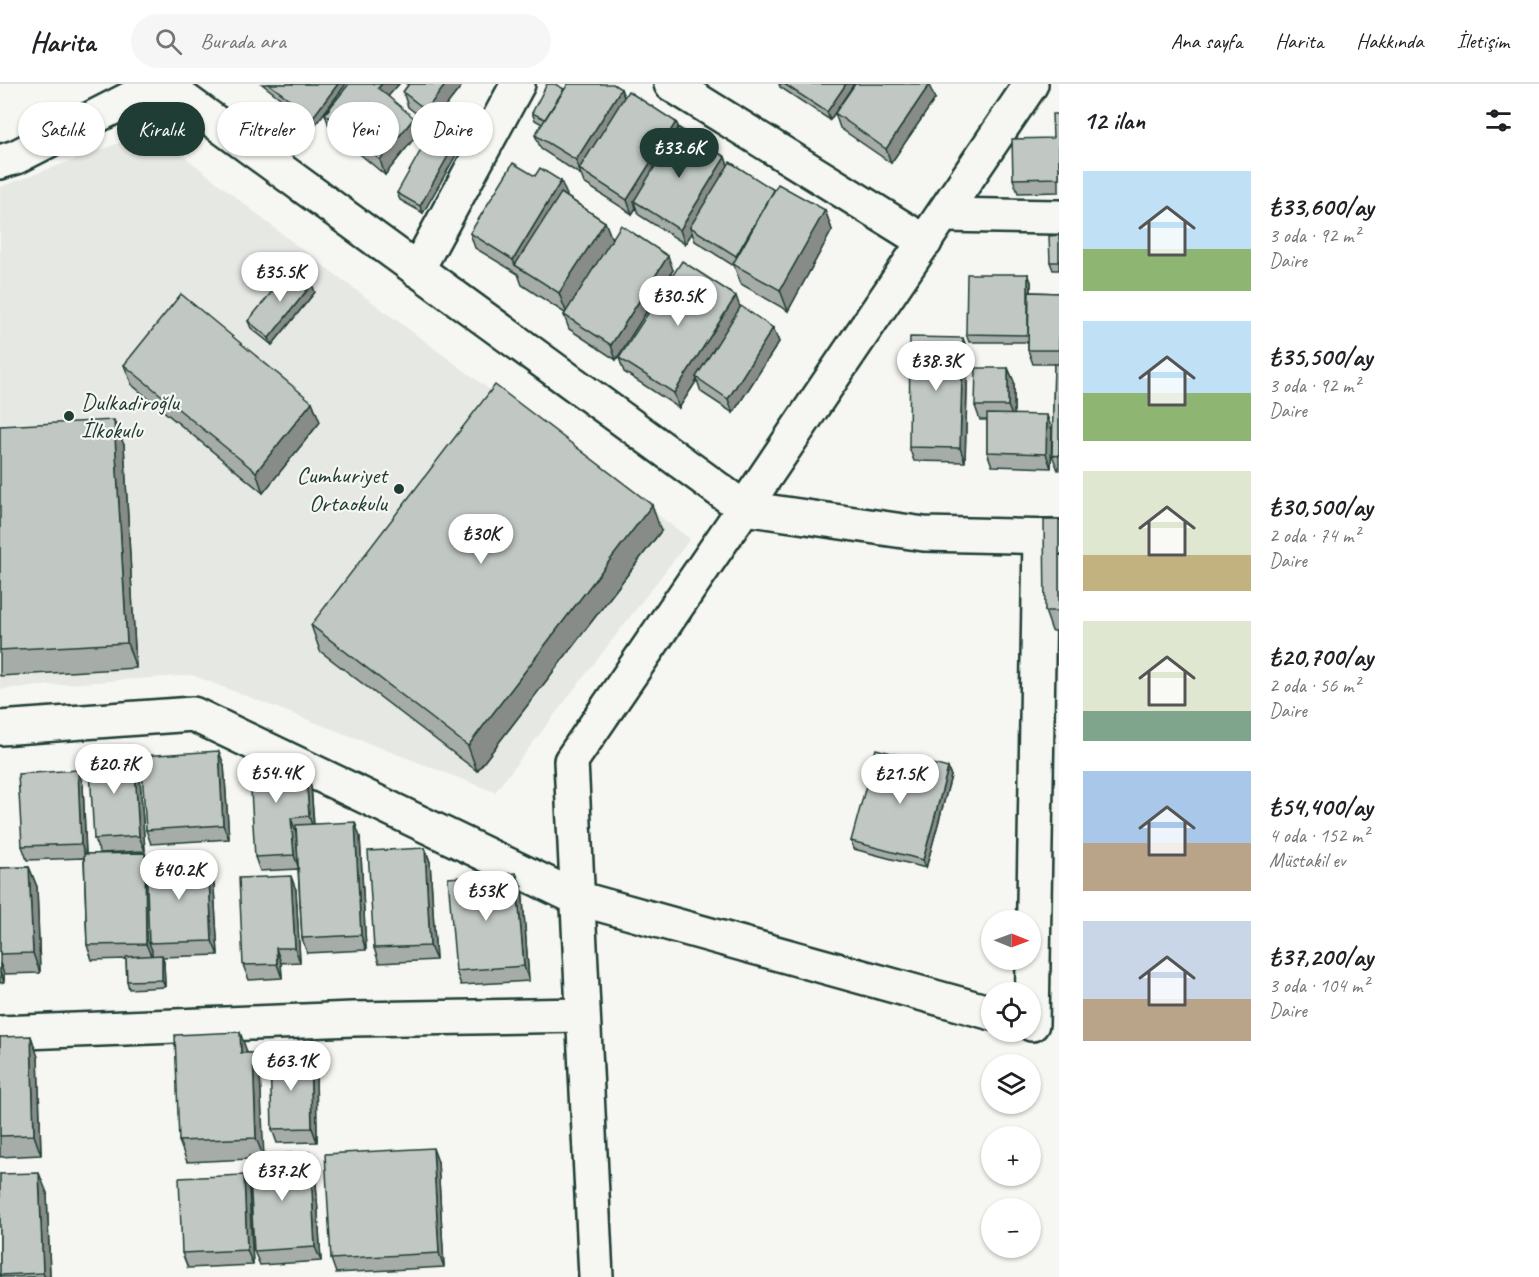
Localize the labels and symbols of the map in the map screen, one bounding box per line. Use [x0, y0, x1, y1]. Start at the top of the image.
pin: ₺33.6K [630, 128, 728, 179]
pin: ₺35.5K [231, 252, 329, 303]
pin: ₺30.5K [629, 276, 727, 327]
pin: ₺38.3K [887, 341, 985, 392]
place label: Dulkadiroğlu İlkokulu [81, 387, 181, 445]
marker: Dulkadiroğlu İlkokulu [62, 409, 76, 423]
place label: Cumhuriyet Ortaokulu [297, 460, 389, 518]
marker: Cumhuriyet Ortaokulu [392, 482, 406, 496]
pin: ₺30K [445, 514, 517, 565]
pin: ₺20.7K [65, 744, 163, 795]
pin: ₺54.4K [227, 753, 325, 804]
pin: ₺21.5K [851, 754, 949, 805]
pin: ₺40.2K [130, 850, 228, 901]
pin: ₺53K [450, 871, 522, 922]
north arrow [981, 910, 1041, 970]
pin: ₺63.1K [242, 1041, 340, 1092]
pin: ₺37.2K [233, 1151, 331, 1202]

